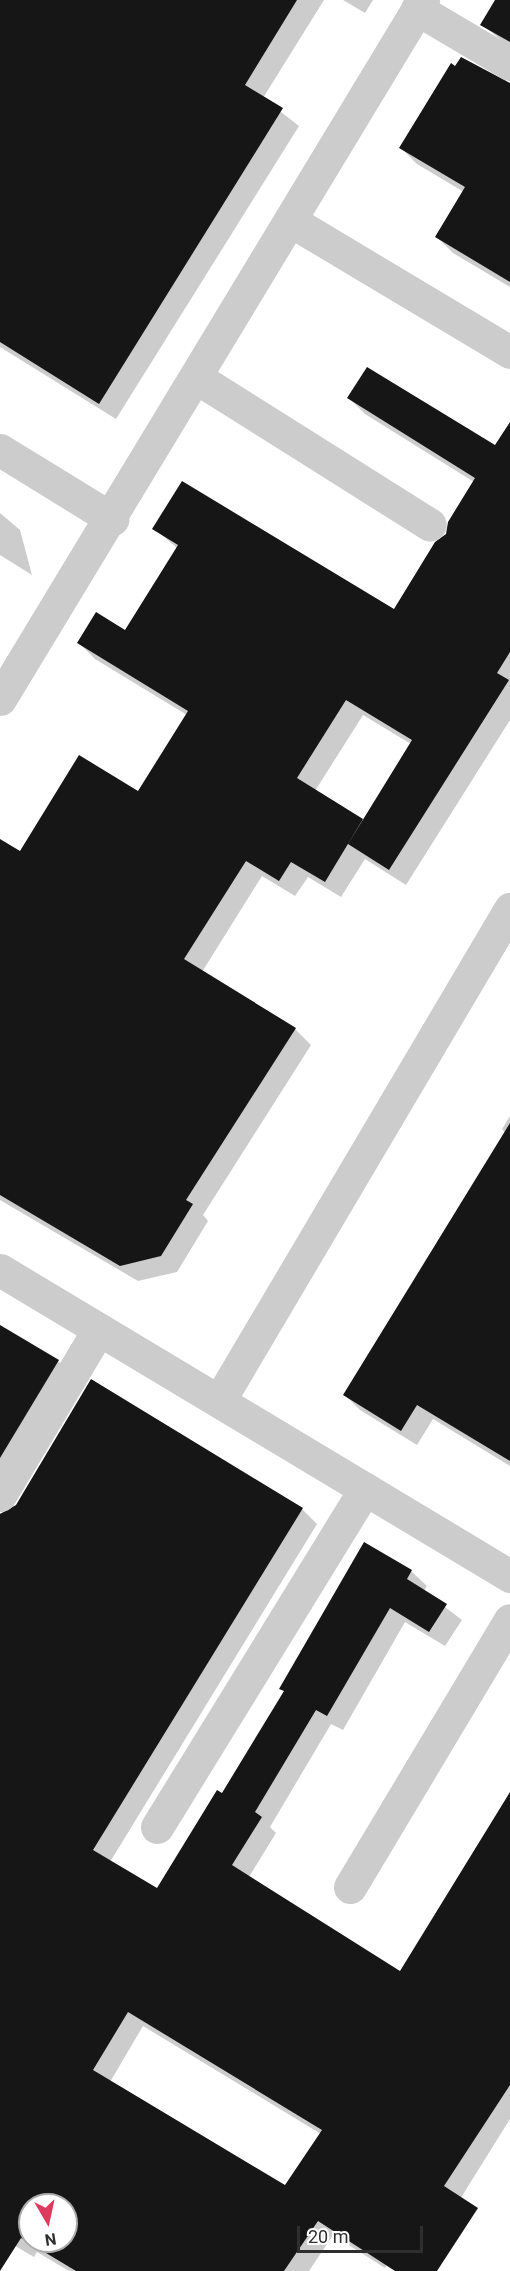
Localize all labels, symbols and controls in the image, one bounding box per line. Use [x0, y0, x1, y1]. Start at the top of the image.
north arrow [18, 2193, 78, 2253]
scale bar [300, 2214, 426, 2252]
text: 20 m [308, 2226, 348, 2247]
text: N [44, 2229, 58, 2250]

